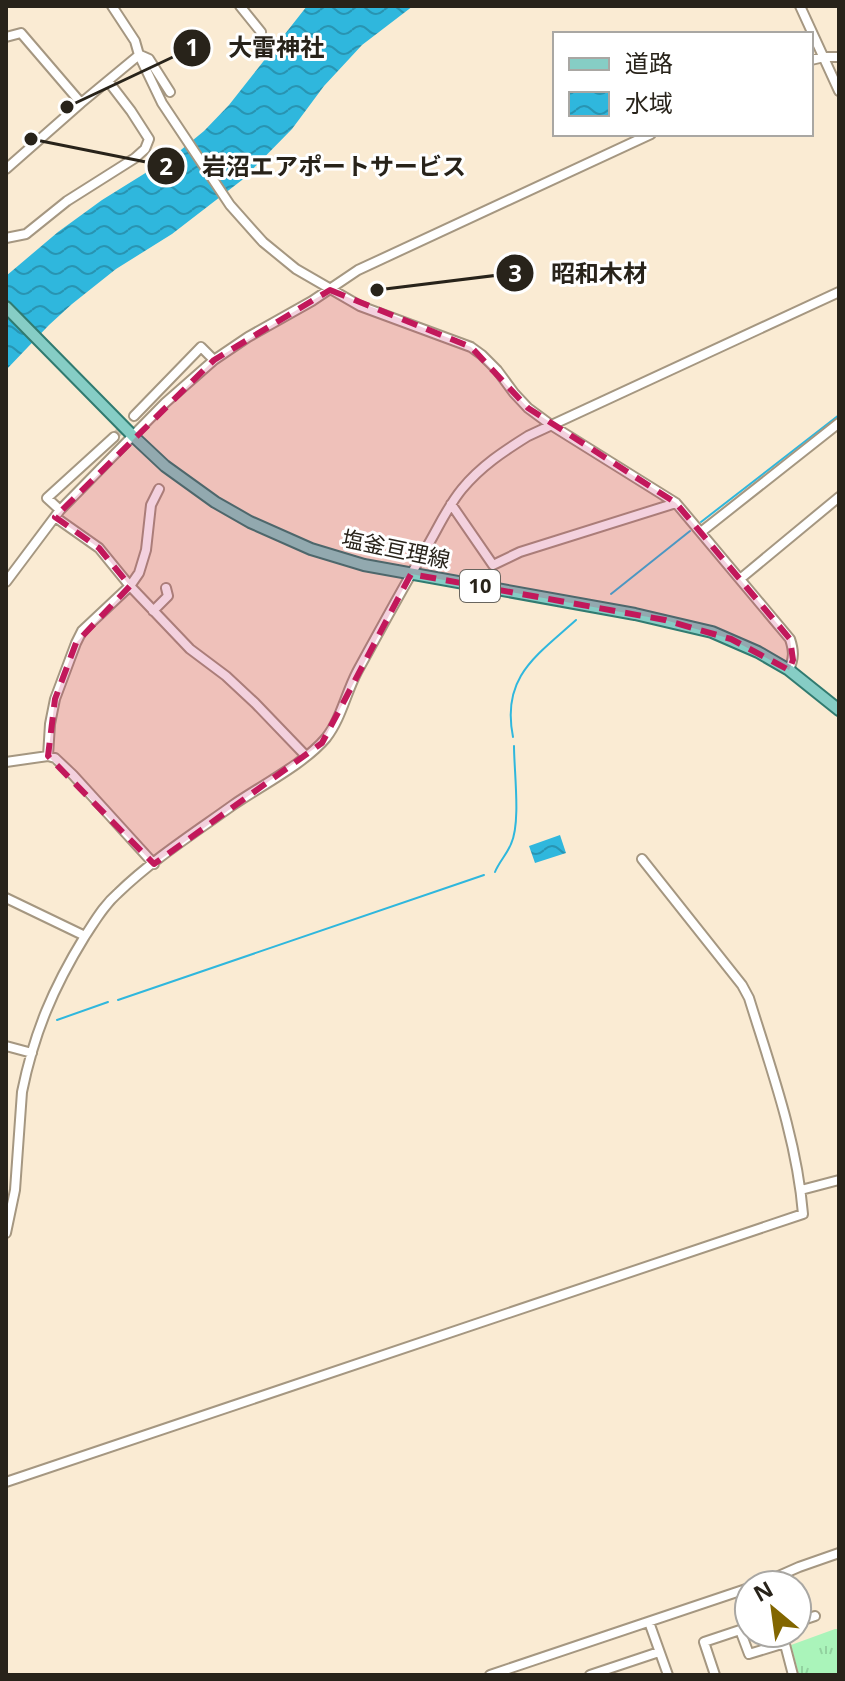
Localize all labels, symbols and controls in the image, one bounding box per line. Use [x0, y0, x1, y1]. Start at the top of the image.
callout: 大雷神社 [172, 24, 340, 72]
text: 1 [185, 30, 199, 63]
text: 大雷神社 [228, 30, 324, 63]
legend [553, 32, 813, 136]
text: 道路 [625, 46, 673, 79]
text: 水域 [625, 86, 673, 119]
callout: 岩沼エアポートサービス [146, 142, 482, 190]
text: 2 [159, 149, 173, 182]
text: 岩沼エアポートサービス [202, 149, 466, 182]
callout: 昭和木材 [495, 249, 663, 297]
text: 3 [508, 256, 522, 289]
text: 昭和木材 [551, 256, 647, 289]
street label: 塩釜亘理線 [339, 522, 453, 574]
road number: 10 [460, 570, 500, 602]
north arrow [733, 1569, 813, 1649]
text: N [748, 1573, 778, 1608]

